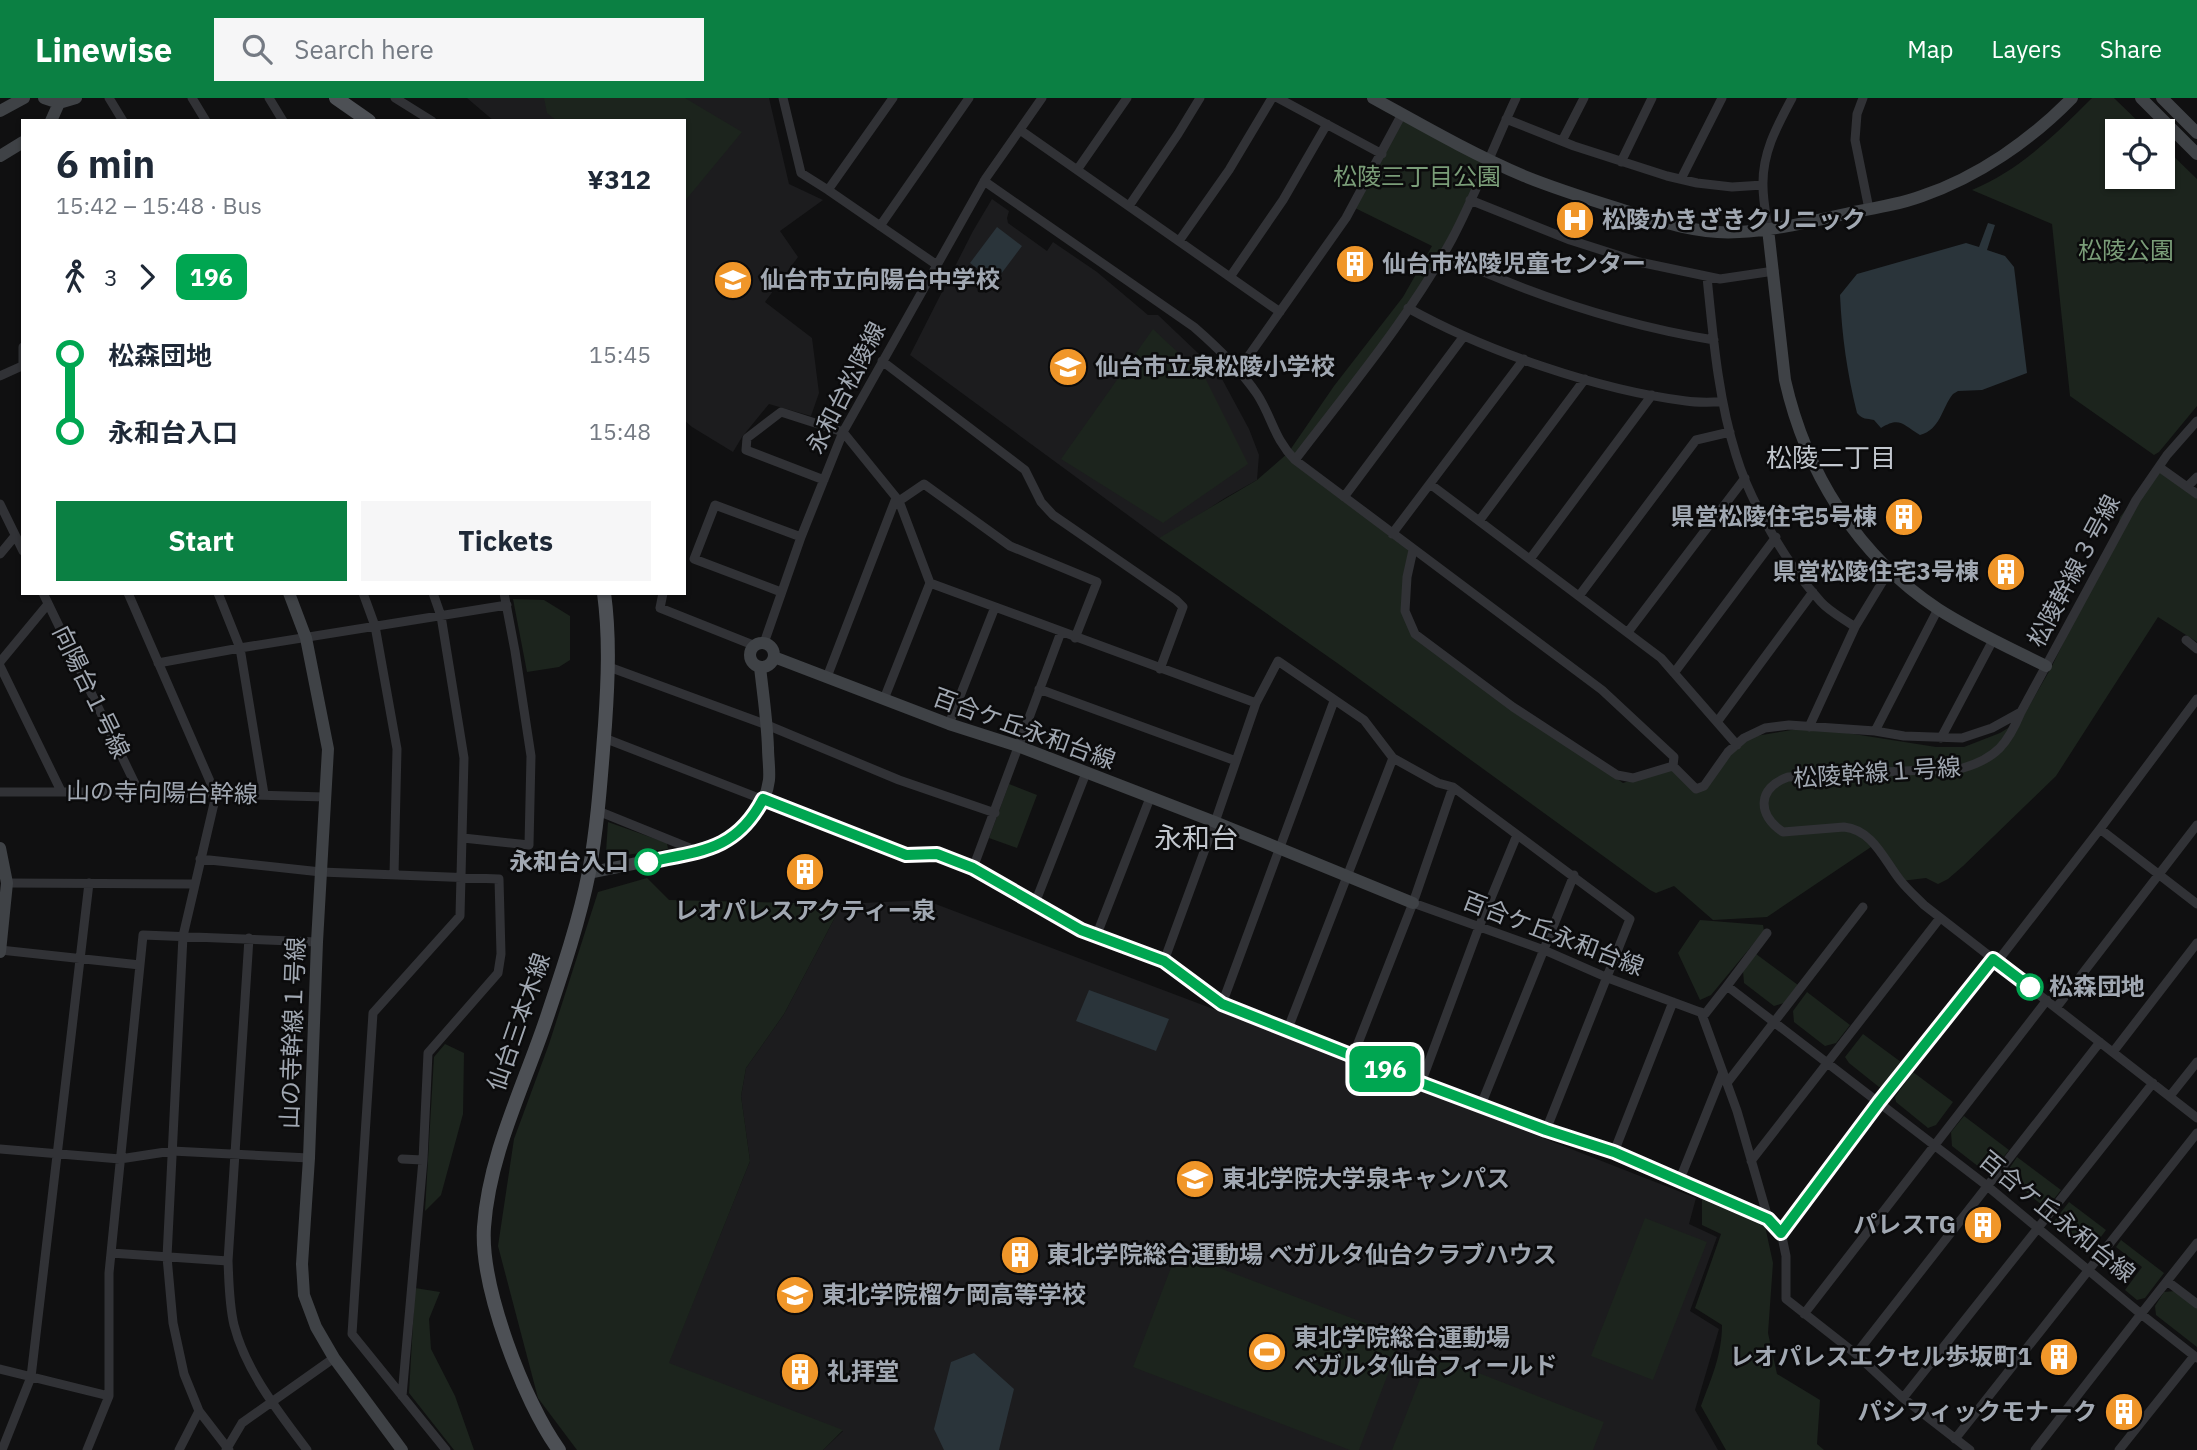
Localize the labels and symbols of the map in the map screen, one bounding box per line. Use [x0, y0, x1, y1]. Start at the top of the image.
park label: 松陵三丁目公園 [1333, 160, 1501, 192]
hospital icon: 松陵かきざきクリニック [1554, 199, 1596, 241]
place label: 松陵かきざきクリニック [1602, 203, 1866, 235]
park label: 松陵公園 [2078, 234, 2174, 266]
building icon: 仙台市松陵児童センター [1334, 243, 1376, 285]
place label: 仙台市松陵児童センター [1382, 247, 1646, 279]
school or university icon: 仙台市立向陽台中学校 [712, 259, 754, 301]
place label: 仙台市立向陽台中学校 [760, 263, 1000, 295]
street label: 永和台松陵線 [798, 316, 892, 459]
school or university icon: 仙台市立泉松陵小学校 [1047, 346, 1089, 388]
place label: 仙台市立泉松陵小学校 [1095, 350, 1335, 382]
district label: 松陵二丁目 [1766, 440, 1896, 474]
street label: 松陵幹線３号線 [2020, 489, 2127, 652]
building icon: 県営松陵住宅5号棟 [1883, 496, 1925, 538]
place label: 県営松陵住宅5号棟 [1671, 500, 1877, 532]
building icon: 県営松陵住宅3号棟 [1985, 551, 2027, 593]
place label: 県営松陵住宅3号棟 [1773, 555, 1979, 587]
street label: 向陽台１号線 [46, 620, 138, 763]
street label: 百合ケ丘永和台線 [929, 680, 1120, 776]
street label: 松陵幹線１号線 [1792, 750, 1962, 794]
street label: 山の寺向陽台幹線 [66, 774, 258, 810]
district label: 永和台 [1154, 819, 1238, 856]
place label: 永和台入口 [509, 845, 629, 877]
marker: 永和台入口 [635, 849, 661, 875]
building icon: レオパレスアクティー泉 [784, 851, 826, 893]
street label: 百合ケ丘永和台線 [1458, 884, 1649, 982]
place label: レオパレスアクティー泉 [674, 894, 936, 926]
street label: 山の寺幹線１号線 [273, 936, 311, 1129]
street label: 仙台三本木線 [479, 948, 557, 1095]
place label: 松森団地 [2049, 970, 2145, 1002]
marker: 松森団地 [2017, 974, 2043, 1000]
line badge: 196 [1345, 1046, 1425, 1092]
street label: 百合ケ丘永和台線 [1973, 1143, 2142, 1289]
school or university icon: 東北学院大学泉キャンパス [1174, 1158, 1216, 1200]
place label: 東北学院大学泉キャンパス [1222, 1162, 1510, 1194]
building icon: パレスTG [1962, 1204, 2004, 1246]
place label: パレスTG [1853, 1208, 1956, 1240]
building icon: 東北学院総合運動場 べガルタ仙台クラブハウス [999, 1234, 1041, 1276]
place label: 東北学院総合運動場 べガルタ仙台クラブハウス [1047, 1238, 1557, 1270]
school or university icon: 東北学院榴ケ岡高等学校 [774, 1274, 816, 1316]
place label: 東北学院榴ケ岡高等学校 [822, 1278, 1086, 1310]
place label: 東北学院総合運動場 ベガルタ仙台フィールド [1294, 1321, 1558, 1381]
sports icon: 東北学院総合運動場 ベガルタ仙台フィールド [1246, 1331, 1288, 1373]
building icon: レオパレスエクセル歩坂町1 [2038, 1336, 2080, 1378]
place label: レオパレスエクセル歩坂町1 [1730, 1340, 2032, 1372]
building icon: 礼拝堂 [779, 1351, 821, 1393]
place label: 礼拝堂 [827, 1355, 899, 1387]
building icon: パシフィックモナーク [2103, 1391, 2145, 1433]
place label: パシフィックモナーク [1857, 1395, 2097, 1427]

